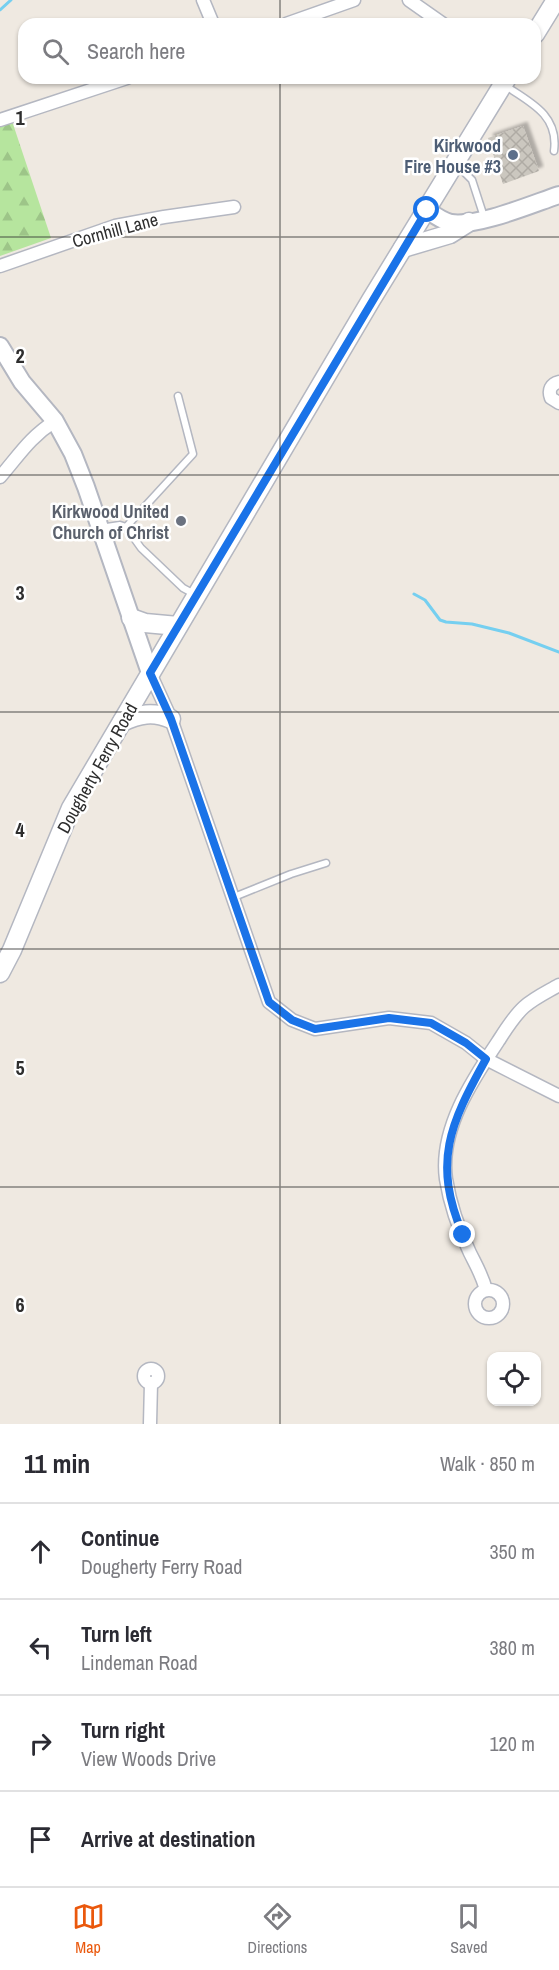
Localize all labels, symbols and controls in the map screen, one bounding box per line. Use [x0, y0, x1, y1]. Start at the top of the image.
search box [18, 18, 541, 84]
icon: search [39, 35, 72, 68]
text: Search here [87, 36, 185, 66]
text: 1 [15, 104, 25, 131]
place label: Kirkwood Fire House #3 [404, 133, 501, 179]
marker: Kirkwood Fire House #3 [506, 148, 520, 162]
route start [413, 196, 439, 222]
street label: Cornhill Lane [69, 207, 161, 253]
text: 2 [15, 342, 25, 369]
place label: Kirkwood United Church of Christ [52, 499, 169, 545]
marker: Kirkwood United Church of Christ [174, 514, 188, 528]
text: 3 [15, 579, 25, 606]
street label: Dougherty Ferry Road [51, 698, 143, 838]
text: 4 [15, 816, 25, 843]
text: 5 [15, 1054, 25, 1081]
route end [449, 1221, 475, 1247]
text: 6 [15, 1291, 25, 1318]
map controls [487, 1352, 541, 1406]
button: locate [487, 1352, 541, 1406]
text: 11 min [24, 1446, 90, 1481]
text: Walk · 850 m [440, 1450, 535, 1477]
text: Continue [81, 1523, 159, 1553]
icon: ahead [24, 1535, 57, 1568]
text: 350 m [489, 1538, 535, 1565]
text: Dougherty Ferry Road [81, 1553, 242, 1580]
text: Turn left [81, 1619, 152, 1649]
icon: left [24, 1631, 57, 1664]
text: 380 m [489, 1634, 535, 1661]
text: Lindeman Road [81, 1649, 198, 1676]
text: Turn right [81, 1715, 165, 1745]
icon: right [24, 1727, 57, 1760]
text: 120 m [489, 1730, 535, 1757]
text: View Woods Drive [81, 1745, 216, 1772]
icon: arrive [24, 1823, 57, 1856]
text: Arrive at destination [81, 1824, 255, 1854]
tab: Map [72, 1900, 105, 1958]
tab: Directions [248, 1900, 307, 1958]
tab: Saved [450, 1900, 488, 1958]

